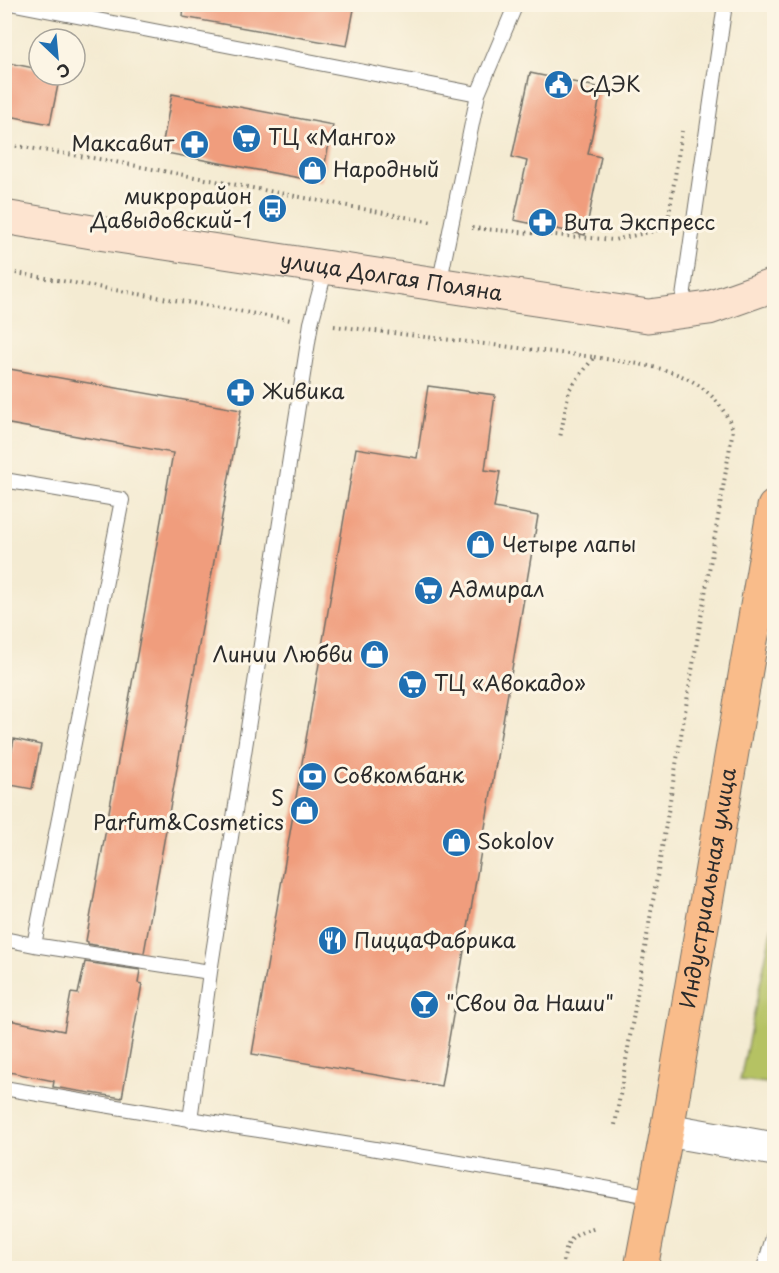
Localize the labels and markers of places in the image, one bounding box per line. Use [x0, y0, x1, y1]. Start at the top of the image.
place label: СДЭК [579, 67, 641, 99]
public building icon: СДЭК [542, 69, 574, 101]
place label: ТЦ «Манго» [268, 120, 396, 152]
supermarket icon: ТЦ «Манго» [231, 122, 263, 154]
place label: Максавит [71, 126, 175, 158]
pharmacy icon: Максавит [179, 128, 211, 160]
place label: Народный [333, 152, 439, 184]
shop icon: Народный [296, 154, 328, 186]
place label: микрорайон Давыдовский-1 [90, 179, 252, 235]
bus stop icon: микрорайон Давыдовский-1 [257, 193, 289, 225]
place label: Вита Экспресс [563, 205, 716, 237]
pharmacy icon: Вита Экспресс [526, 207, 558, 239]
place label: Живика [262, 374, 345, 406]
pharmacy icon: Живика [225, 376, 257, 408]
place label: Четыре лапы [502, 527, 636, 559]
shop icon: Четыре лапы [465, 529, 497, 561]
place label: Адмирал [449, 572, 544, 604]
supermarket icon: Адмирал [412, 574, 444, 606]
place label: Линии Любви [213, 637, 353, 669]
shop icon: Линии Любви [358, 639, 390, 671]
place label: ТЦ «Авокадо» [434, 666, 586, 698]
supermarket icon: ТЦ «Авокадо» [397, 668, 429, 700]
place label: Совкомбанк [333, 758, 465, 790]
bank icon: Совкомбанк [296, 760, 328, 792]
place label: S Parfum&Cosmetics [93, 781, 284, 837]
shop icon: S Parfum&Cosmetics [289, 795, 321, 827]
place label: Sokolov [477, 824, 554, 856]
shop icon: Sokolov [440, 826, 472, 858]
place label: ПиццаФабрика [354, 923, 517, 955]
restaurant icon: ПиццаФабрика [317, 925, 349, 957]
place label: "Свои да Наши" [446, 986, 614, 1018]
bar icon: "Свои да Наши" [409, 988, 441, 1020]

